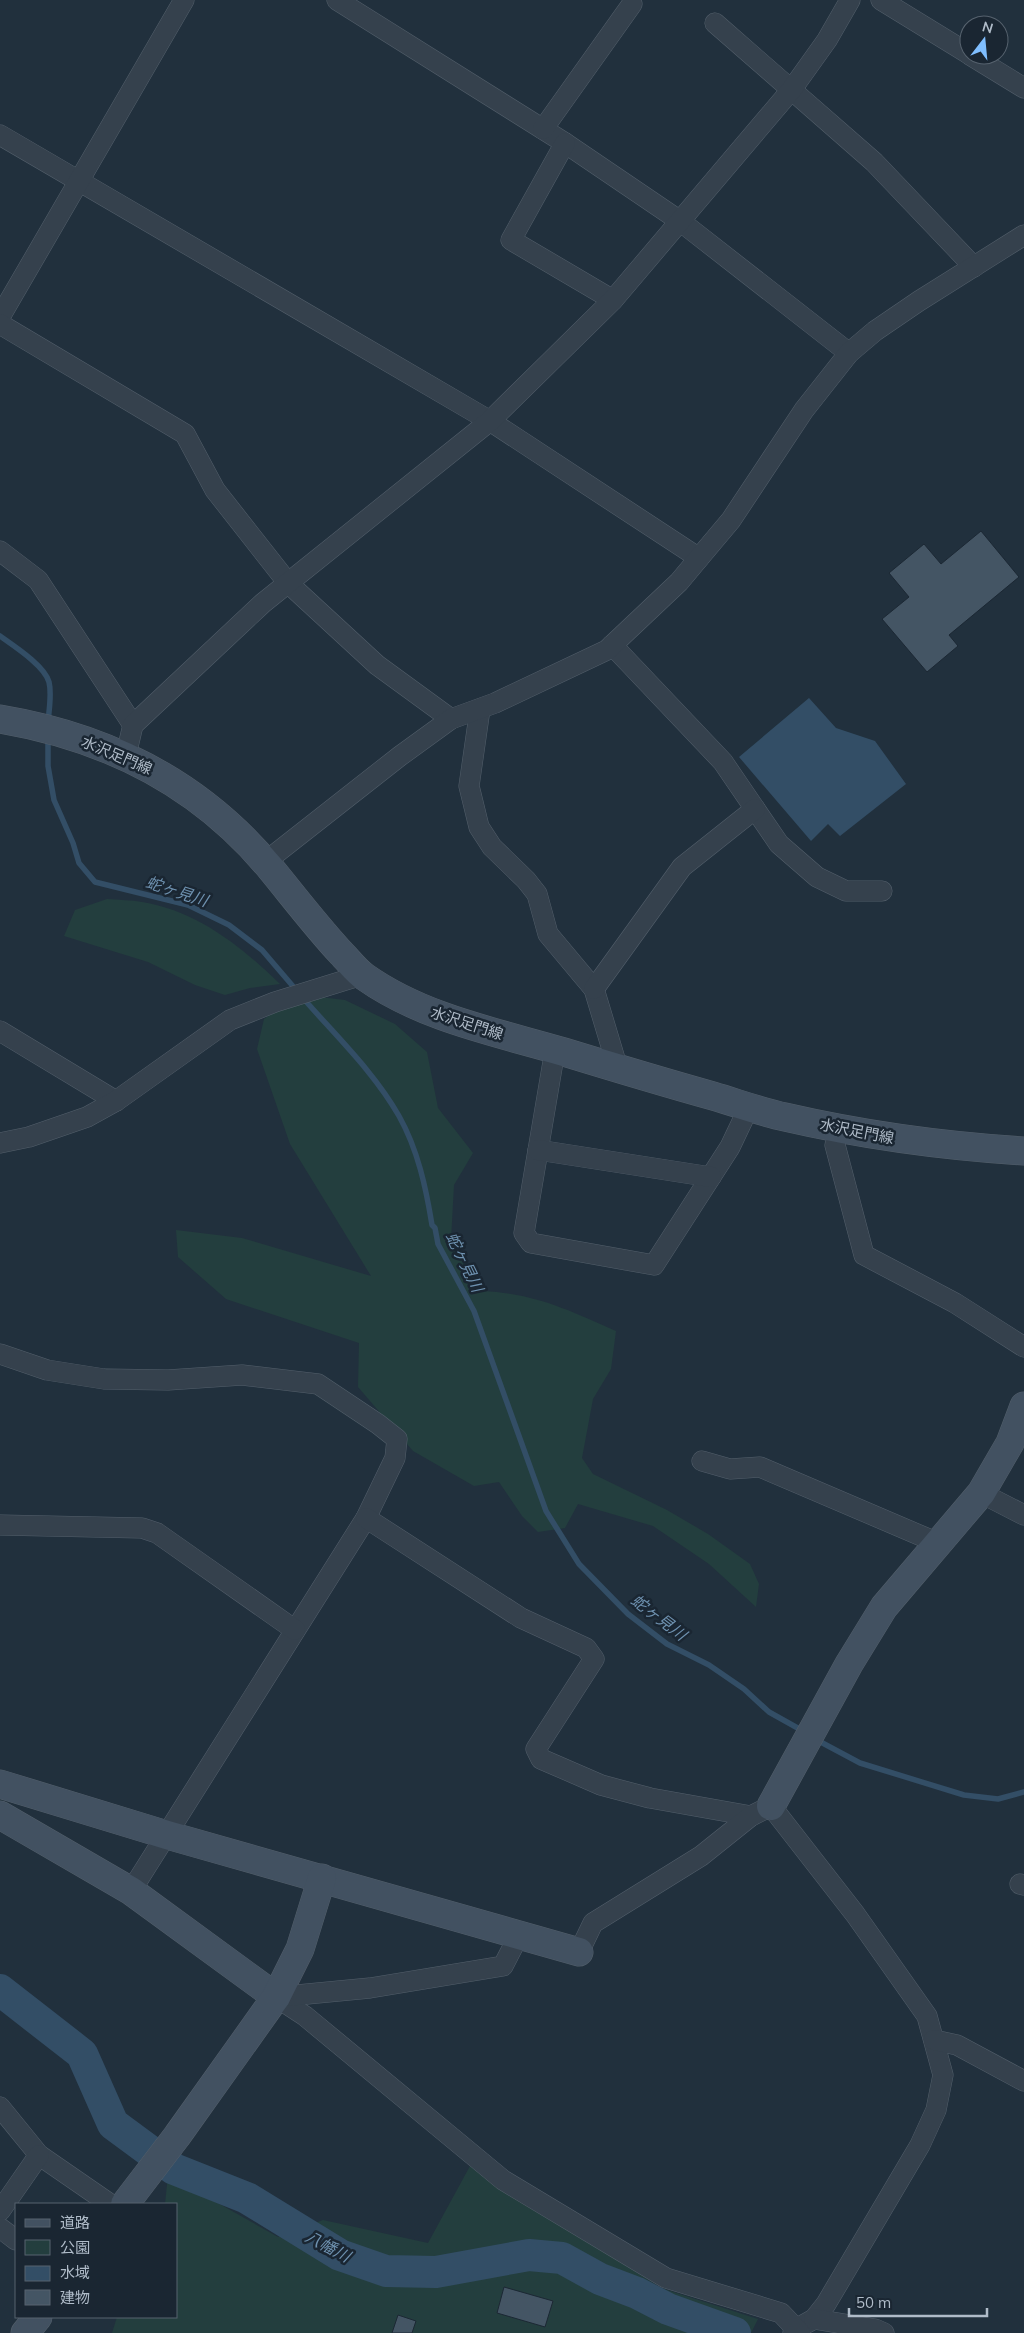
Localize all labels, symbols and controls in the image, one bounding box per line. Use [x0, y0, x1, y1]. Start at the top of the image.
north arrow [959, 15, 1009, 65]
text: N [980, 17, 995, 38]
street label: 水沢足門線 [79, 732, 155, 778]
water label: 蛇ヶ見川 [143, 872, 212, 911]
street label: 水沢足門線 [428, 1002, 506, 1044]
street label: 水沢足門線 [818, 1115, 896, 1147]
water label: 蛇ヶ見川 [442, 1229, 489, 1297]
water label: 蛇ヶ見川 [627, 1590, 692, 1645]
legend [15, 2203, 178, 2318]
text: 道路 [60, 2213, 90, 2232]
water label: 八幡川 [302, 2226, 356, 2267]
text: 公園 [60, 2238, 90, 2257]
text: 水域 [60, 2263, 90, 2282]
scale bar [849, 2286, 986, 2318]
text: 建物 [60, 2288, 90, 2307]
text: 50 m [856, 2293, 891, 2312]

